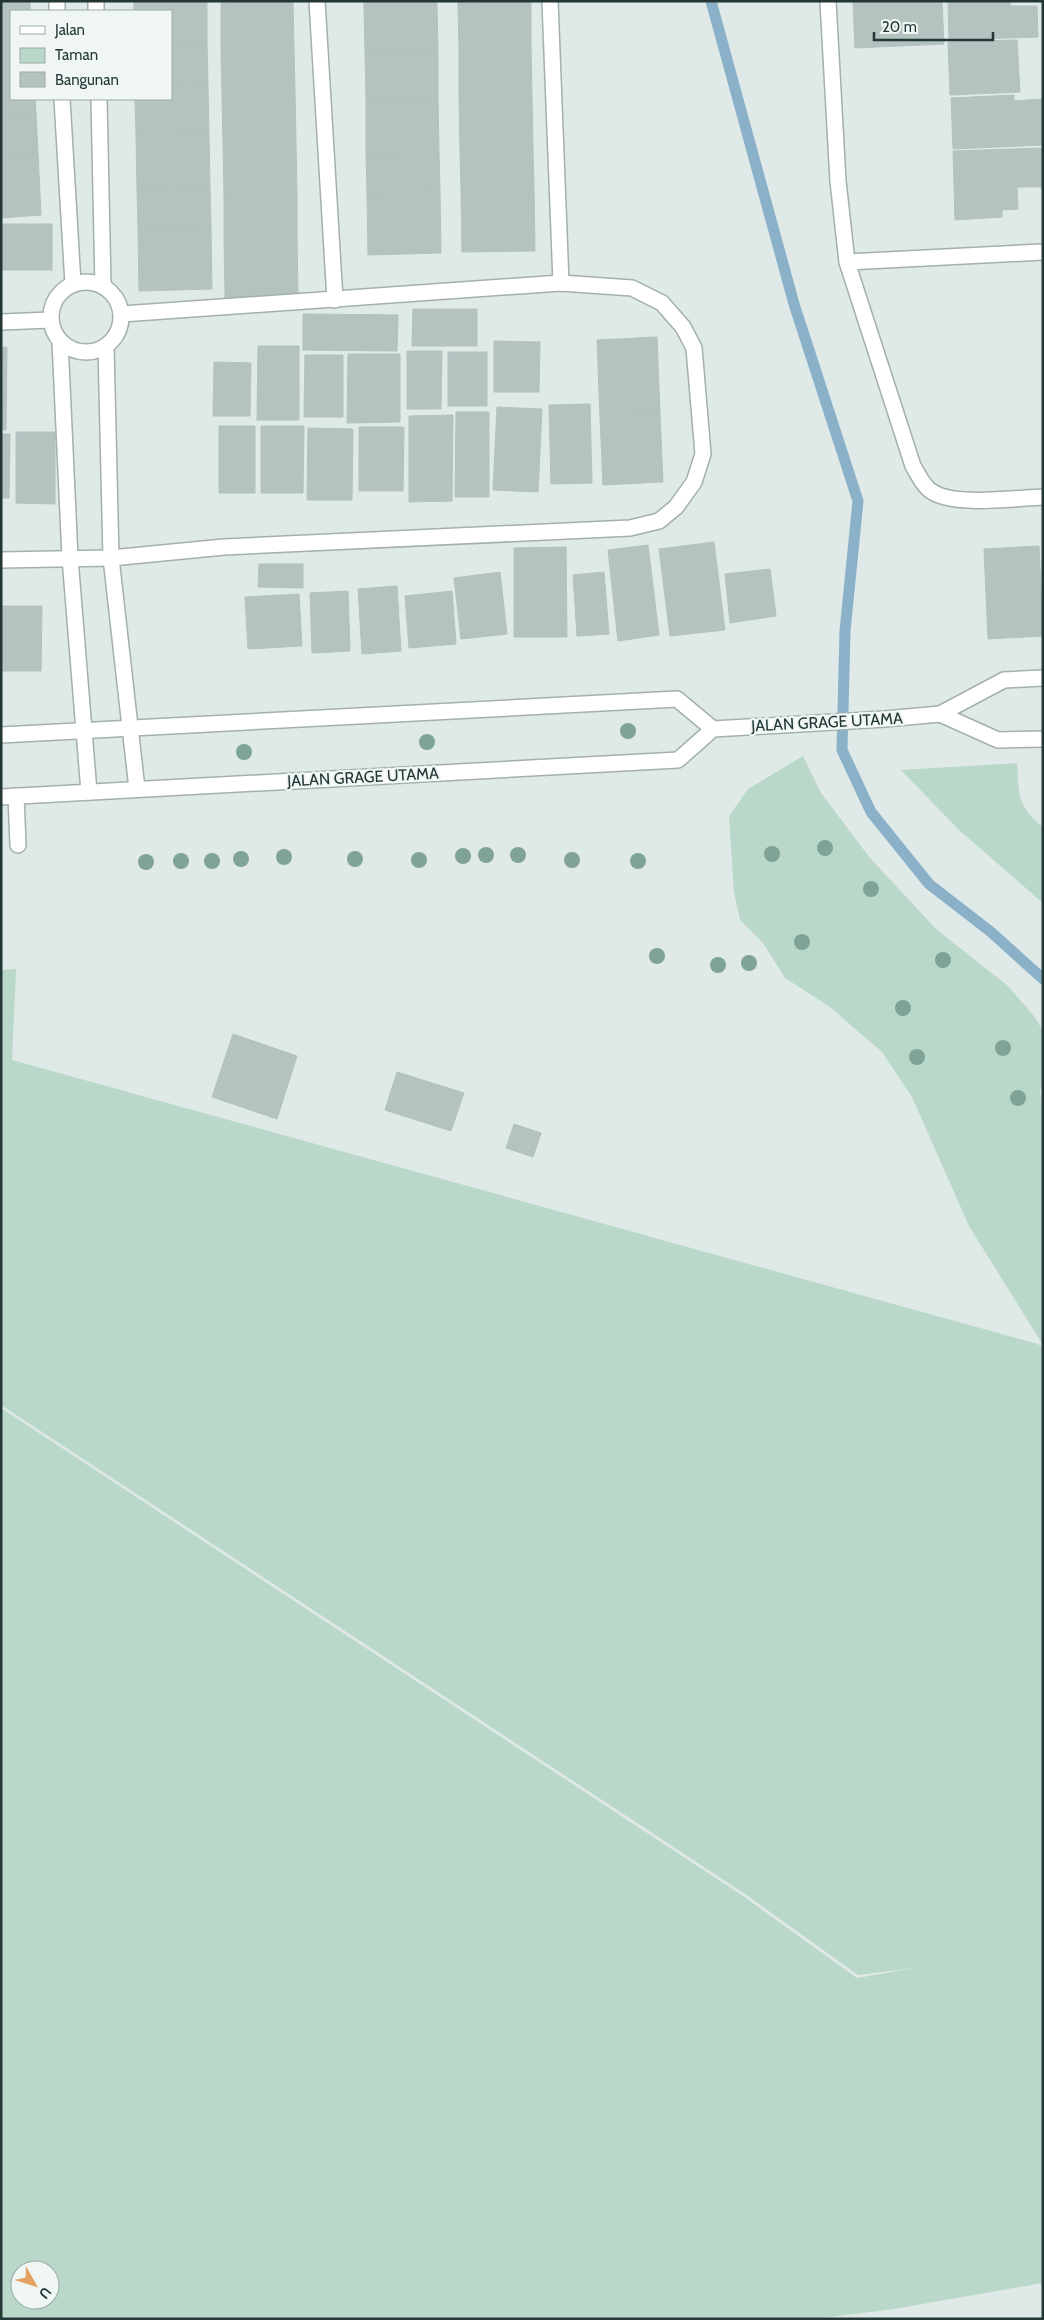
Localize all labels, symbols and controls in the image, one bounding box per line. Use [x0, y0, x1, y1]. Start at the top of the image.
legend [10, 10, 172, 100]
scale bar [874, 10, 993, 42]
text: 20 m [882, 18, 917, 36]
text: Jalan [54, 21, 85, 39]
text: Taman [55, 46, 98, 64]
text: Bangunan [55, 71, 119, 89]
street label: JALAN GRAGE UTAMA [750, 709, 903, 736]
street label: JALAN GRAGE UTAMA [286, 764, 439, 791]
north arrow [10, 2260, 60, 2310]
text: U [35, 2284, 55, 2303]

